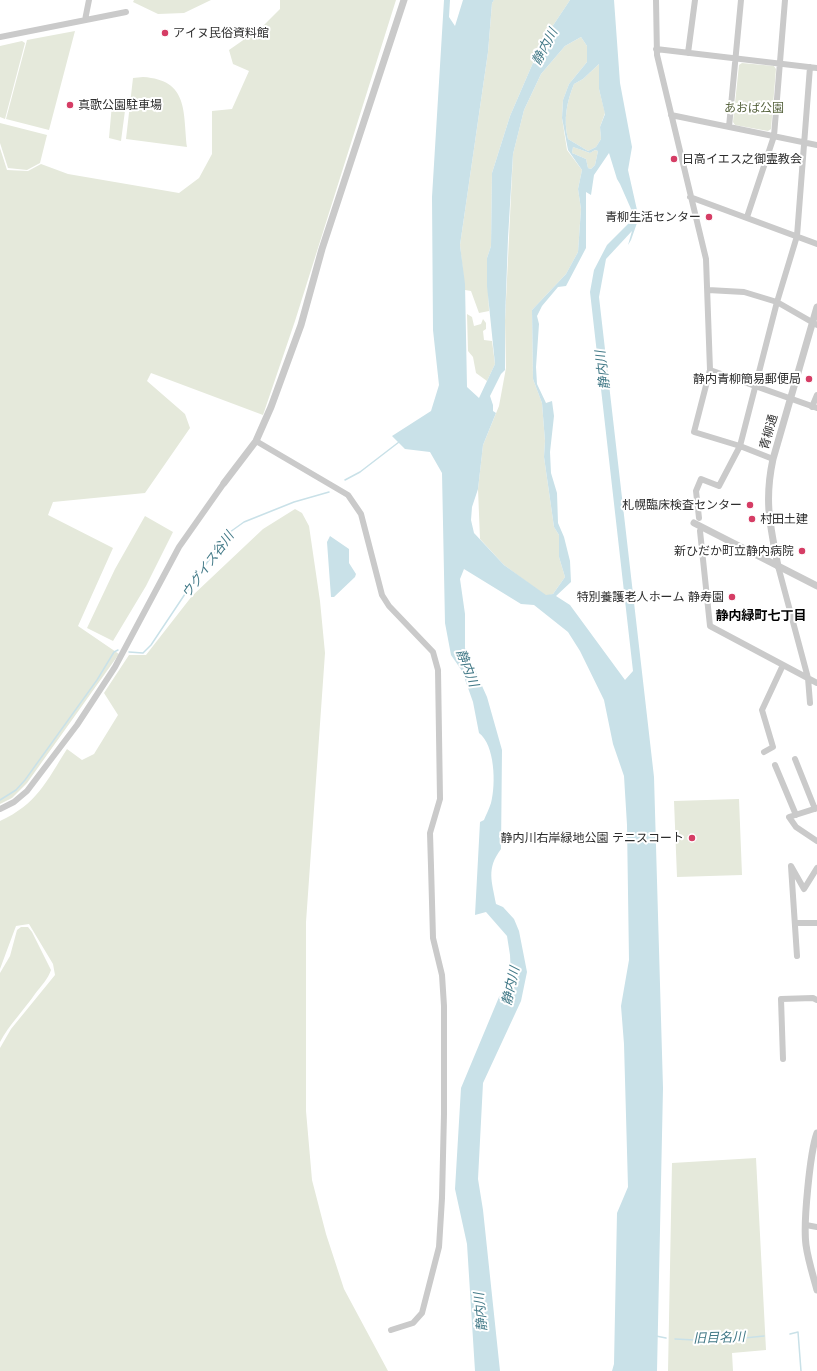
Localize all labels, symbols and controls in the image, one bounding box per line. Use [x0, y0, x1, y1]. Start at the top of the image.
place label: アイヌ民俗資料館 [173, 26, 269, 40]
water label: 静内川 [529, 26, 561, 68]
marker: アイヌ民俗資料館 [160, 28, 170, 38]
place label: 真歌公園駐車場 [78, 98, 162, 112]
marker: 真歌公園駐車場 [65, 100, 75, 110]
park label: あおば公園 [724, 101, 784, 115]
place label: 日高イエス之御霊教会 [682, 152, 802, 166]
marker: 日高イエス之御霊教会 [669, 154, 679, 164]
place label: 青柳生活センター [605, 210, 701, 224]
marker: 青柳生活センター [704, 212, 714, 222]
water label: 静内川 [593, 350, 613, 390]
place label: 静内青柳簡易郵便局 [693, 372, 801, 386]
marker: 静内青柳簡易郵便局 [804, 374, 814, 384]
street label: 青柳通 [757, 413, 781, 451]
place label: 札幌臨床検査センター [622, 498, 742, 512]
marker: 札幌臨床検査センター [745, 500, 755, 510]
place label: 村田土建 [760, 512, 808, 526]
marker: 村田土建 [747, 514, 757, 524]
water label: ウグイス谷川 [179, 529, 237, 601]
place label: 新ひだか町立静内病院 [674, 544, 794, 558]
marker: 新ひだか町立静内病院 [797, 546, 807, 556]
place label: 特別養護老人ホーム 静寿園 [577, 590, 724, 604]
marker: 特別養護老人ホーム 静寿園 [727, 592, 737, 602]
district label: 静内緑町七丁目 [716, 608, 806, 624]
water label: 静内川 [453, 647, 481, 689]
place label: 静内川右岸緑地公園 テニスコート [501, 831, 684, 845]
marker: 静内川右岸緑地公園 テニスコート [687, 833, 697, 843]
water label: 静内川 [499, 965, 523, 1007]
water label: 静内川 [472, 1292, 490, 1332]
water label: 旧目名川 [693, 1329, 745, 1347]

